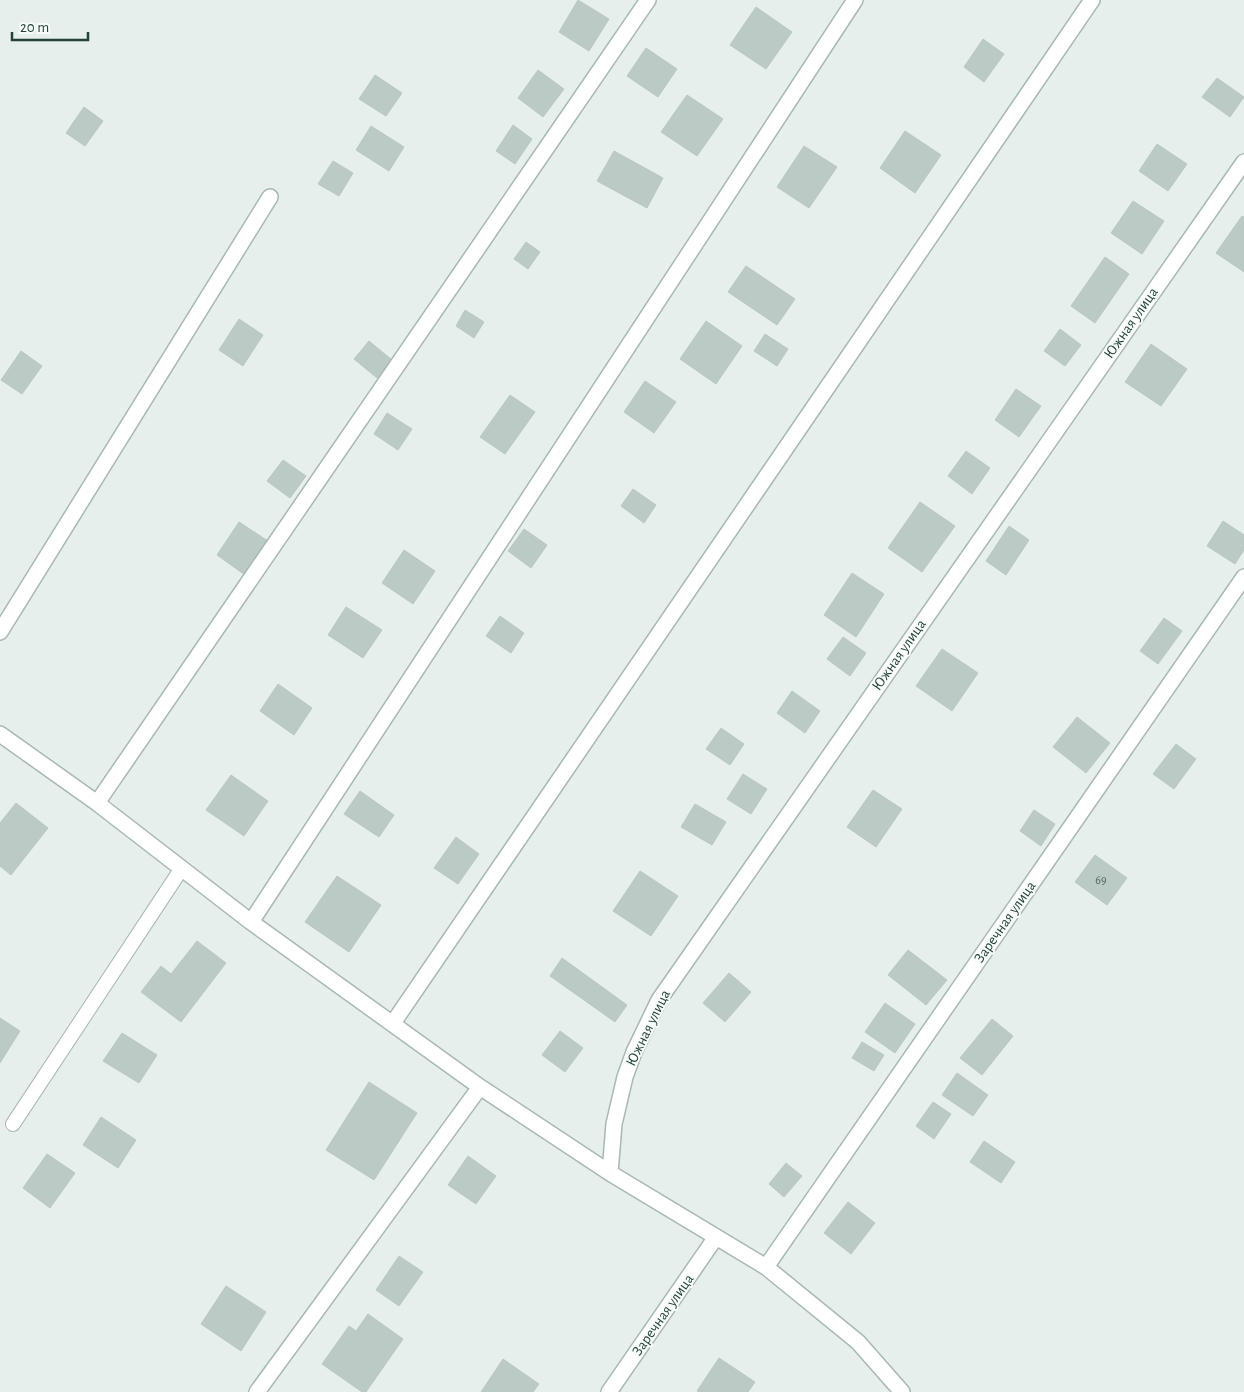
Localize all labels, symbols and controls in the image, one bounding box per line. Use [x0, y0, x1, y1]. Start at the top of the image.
scale bar [12, 10, 89, 42]
text: 20 m [20, 20, 49, 35]
street label: Южная улица [1101, 285, 1161, 361]
street label: Южная улица [869, 617, 929, 693]
house number: 69 [1095, 874, 1107, 886]
street label: Заречная улица [971, 878, 1039, 966]
street label: Южная улица [623, 987, 673, 1068]
street label: Заречная улица [629, 1271, 697, 1359]

